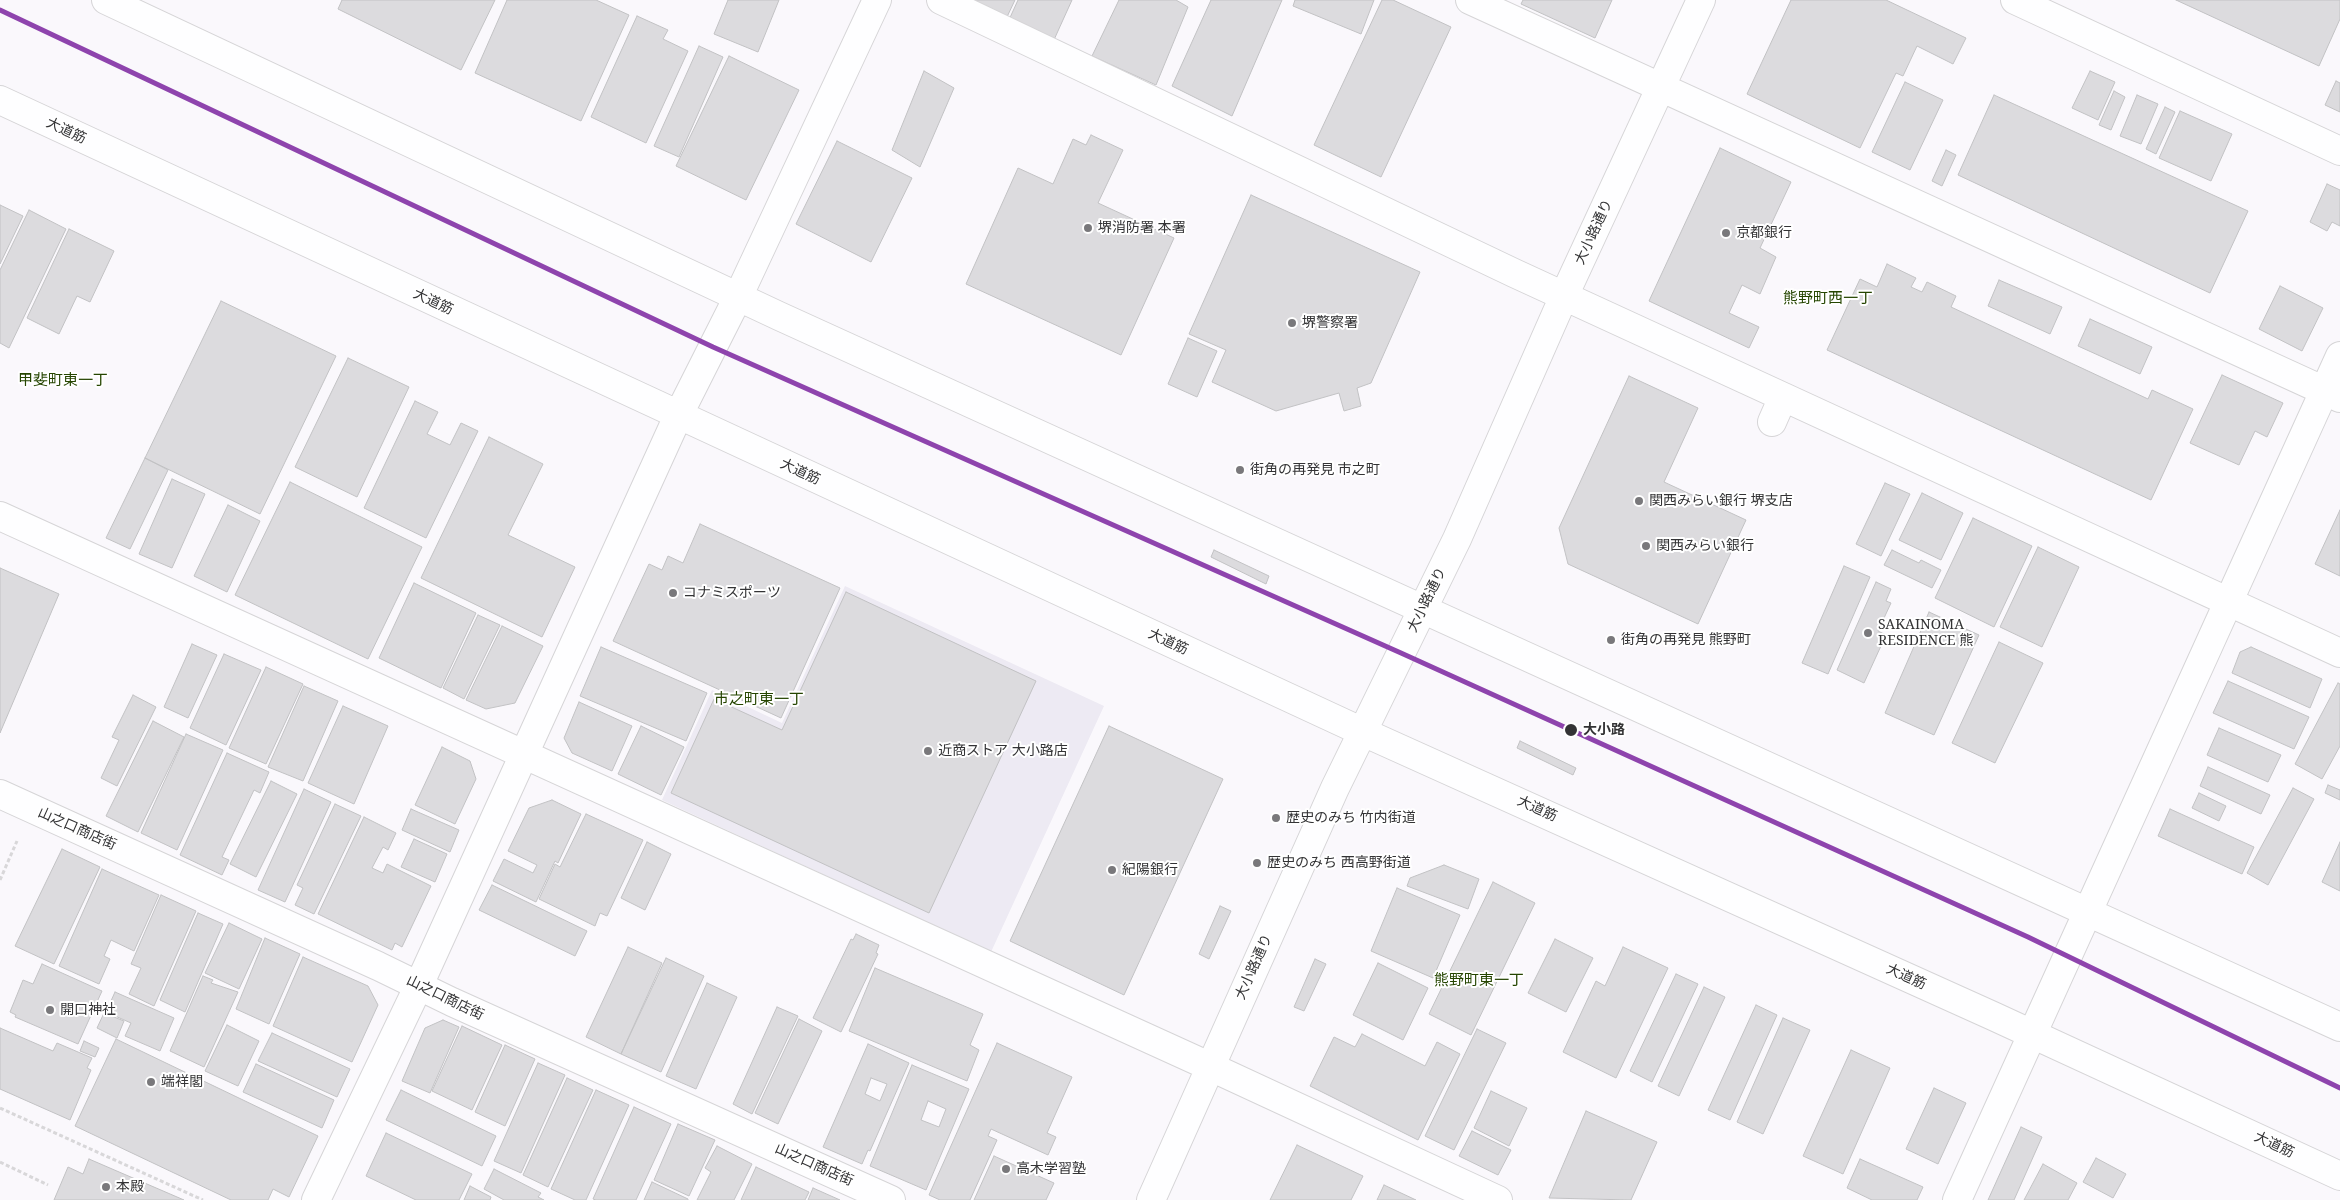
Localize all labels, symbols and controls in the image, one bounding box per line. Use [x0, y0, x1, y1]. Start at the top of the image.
street label: 大道筋 [43, 115, 89, 147]
street label: 大小路通り [1572, 197, 1616, 267]
place label: 堺消防署 本署 [1098, 220, 1186, 236]
marker: 堺消防署 本署 [1082, 222, 1094, 234]
place label: 京都銀行 [1736, 225, 1792, 241]
marker: 京都銀行 [1720, 227, 1732, 239]
street label: 大道筋 [410, 286, 456, 318]
district label: 熊野町西一丁 [1783, 290, 1873, 308]
place label: 堺警察署 [1302, 315, 1358, 331]
marker: 堺警察署 [1286, 317, 1298, 329]
district label: 甲斐町東一丁 [18, 372, 108, 390]
street label: 大道筋 [777, 456, 823, 488]
place label: 街角の再発見 市之町 [1250, 462, 1380, 478]
marker: 街角の再発見 市之町 [1234, 464, 1246, 476]
place label: 関西みらい銀行 堺支店 [1649, 493, 1793, 509]
marker: 関西みらい銀行 堺支店 [1633, 495, 1645, 507]
place label: 関西みらい銀行 [1656, 538, 1754, 554]
marker: 関西みらい銀行 [1640, 540, 1652, 552]
street label: 大小路通り [1404, 565, 1450, 635]
place label: コナミスポーツ [683, 585, 781, 601]
marker: コナミスポーツ [667, 587, 679, 599]
place label: SAKAINOMA RESIDENCE 熊 [1878, 617, 1973, 650]
street label: 大道筋 [1145, 626, 1191, 658]
marker: SAKAINOMA RESIDENCE 熊 [1862, 627, 1874, 639]
place label: 街角の再発見 熊野町 [1621, 632, 1751, 648]
marker: 街角の再発見 熊野町 [1605, 634, 1617, 646]
district label: 市之町東一丁 [714, 691, 804, 709]
marker: 大小路 [1563, 722, 1579, 738]
place label: 大小路 [1583, 722, 1625, 738]
place label: 近商ストア 大小路店 [938, 743, 1068, 759]
marker: 近商ストア 大小路店 [922, 745, 934, 757]
street label: 大道筋 [1514, 793, 1560, 825]
street label: 山之口商店街 [35, 804, 119, 854]
place label: 歴史のみち 竹内街道 [1286, 810, 1416, 826]
marker: 歴史のみち 竹内街道 [1270, 812, 1282, 824]
place label: 歴史のみち 西高野街道 [1267, 855, 1411, 871]
marker: 歴史のみち 西高野街道 [1251, 857, 1263, 869]
place label: 紀陽銀行 [1122, 862, 1178, 878]
marker: 紀陽銀行 [1106, 864, 1118, 876]
street label: 大小路通り [1232, 932, 1276, 1002]
street label: 大道筋 [1883, 961, 1929, 993]
street label: 山之口商店街 [404, 972, 486, 1024]
district label: 熊野町東一丁 [1434, 972, 1524, 990]
place label: 開口神社 [60, 1002, 116, 1018]
marker: 開口神社 [44, 1004, 56, 1016]
place label: 端祥閣 [161, 1074, 203, 1090]
marker: 端祥閣 [145, 1076, 157, 1088]
street label: 大道筋 [2251, 1129, 2297, 1161]
street label: 山之口商店街 [772, 1140, 856, 1190]
place label: 高木学習塾 [1016, 1161, 1086, 1177]
marker: 高木学習塾 [1000, 1163, 1012, 1175]
place label: 本殿 [116, 1179, 144, 1195]
marker: 本殿 [100, 1181, 112, 1193]

